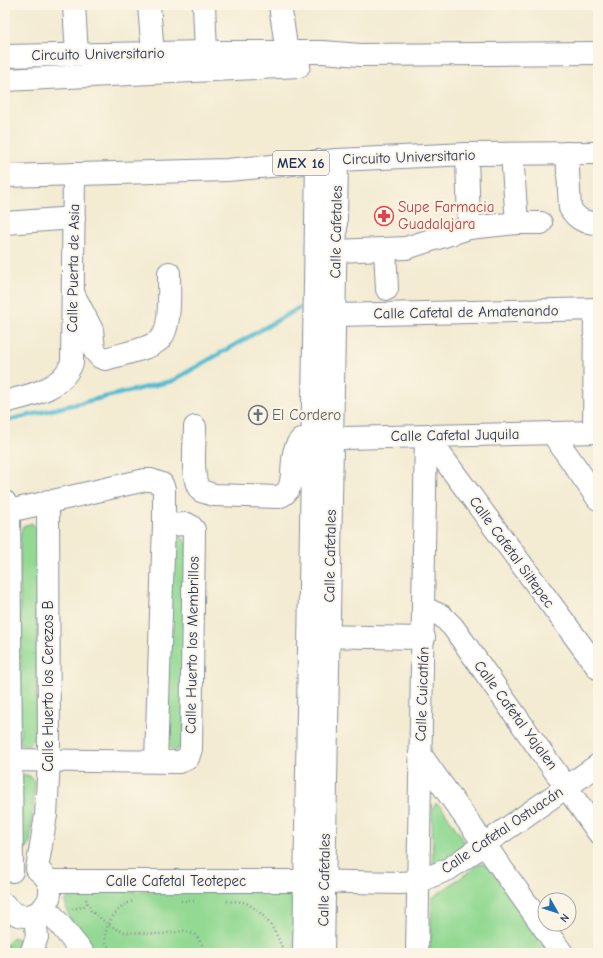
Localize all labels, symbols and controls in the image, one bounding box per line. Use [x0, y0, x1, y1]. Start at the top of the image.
street label: Circuito Universitario [31, 44, 165, 64]
street label: Circuito Universitario [342, 146, 476, 168]
road number: MEX 16 [273, 151, 329, 175]
street label: Calle Cafetales [326, 185, 346, 279]
place label: Supe Farmacia Guadalajara [398, 198, 494, 233]
street label: Calle Puerta de Asia [63, 203, 83, 333]
pharmacy icon: Supe Farmacia Guadalajara [373, 205, 395, 227]
street label: Calle Cafetal de Amatenando [373, 301, 559, 323]
church icon: El Cordero [247, 404, 269, 426]
place label: El Cordero [272, 406, 341, 424]
street label: Calle Cafetal Juquila [391, 425, 519, 445]
street label: Calle Cafetal Siltepec [466, 493, 558, 611]
street label: Calle Cafetales [320, 509, 340, 603]
street label: Calle Huerto los Membrillos [181, 556, 203, 734]
street label: Calle Huerto los Cerezos B [39, 600, 57, 772]
street label: Calle Cuicatlán [411, 646, 433, 742]
street label: Calle Cafetal Yajalen [470, 657, 562, 773]
street label: Calle Cafetal Ostuacán [438, 783, 566, 877]
street label: Calle Cafetales [314, 833, 334, 927]
street label: Calle Cafetal Teotepec [106, 872, 246, 890]
north arrow [537, 892, 577, 932]
text: N [557, 911, 572, 925]

